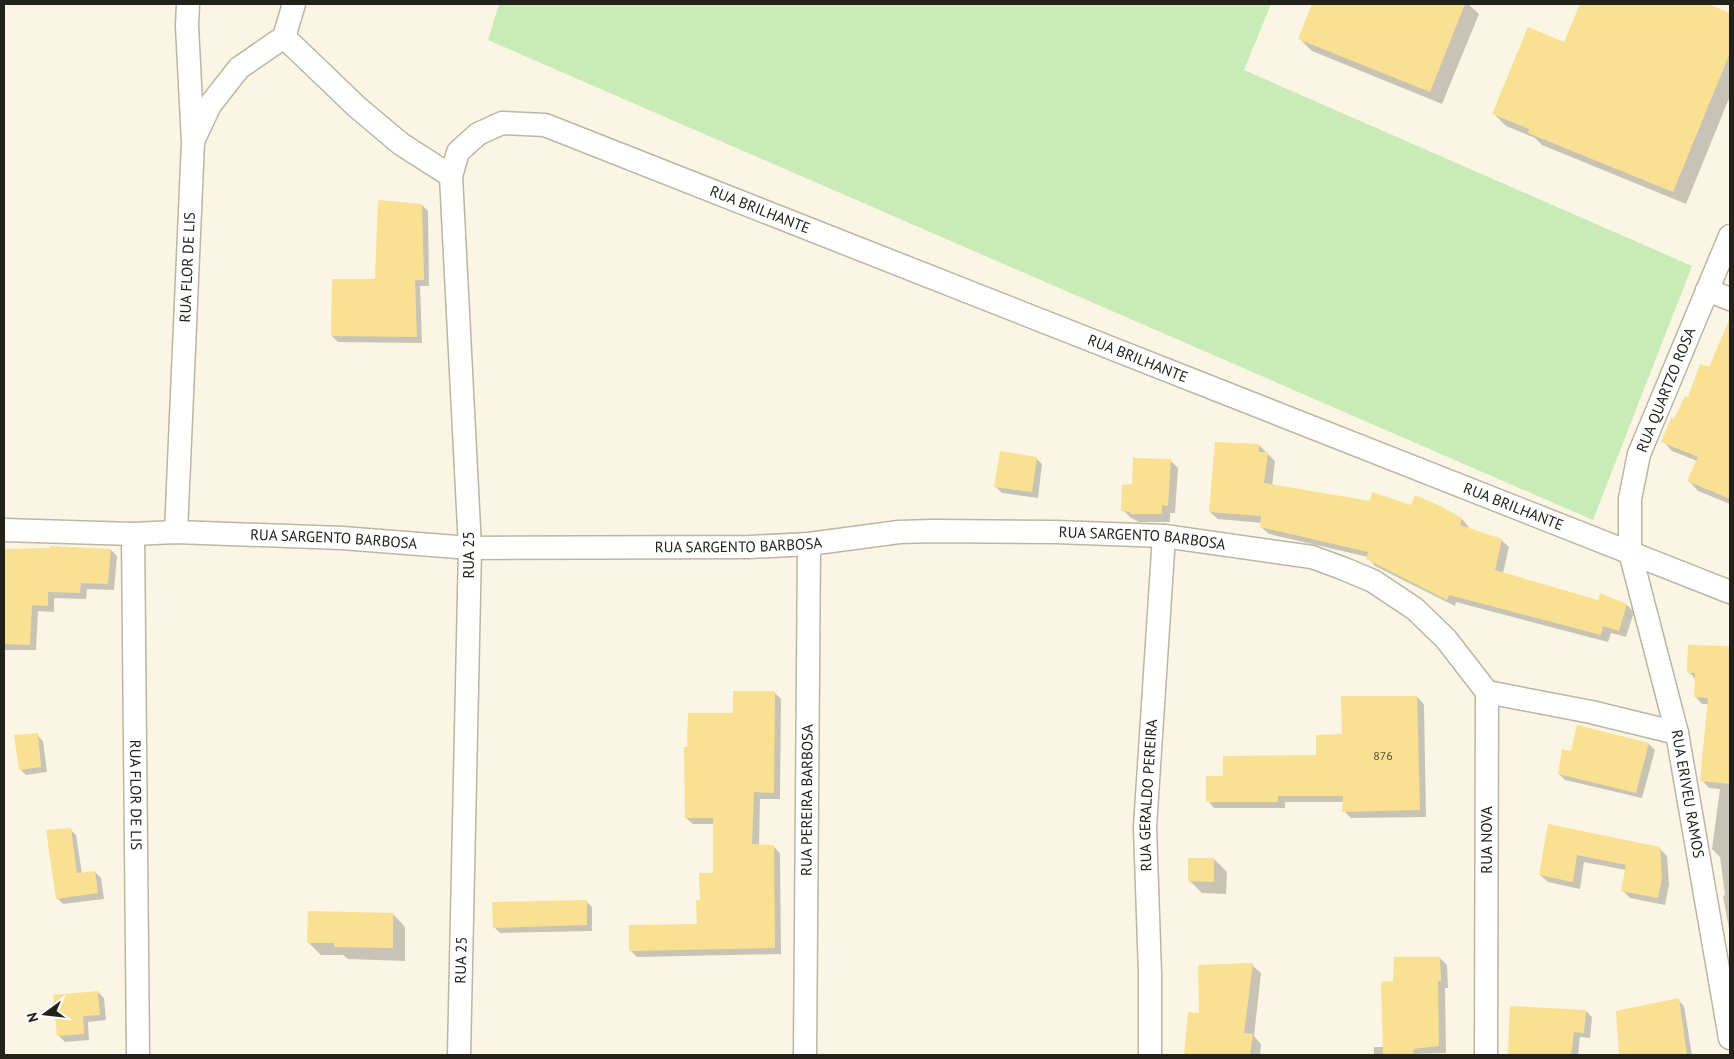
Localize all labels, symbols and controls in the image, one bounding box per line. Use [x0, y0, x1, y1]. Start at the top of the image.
street label: RUA BRILHANTE [707, 181, 813, 238]
street label: RUA FLOR DE LIS [175, 212, 199, 323]
street label: RUA QUARTZO ROSA [1632, 324, 1699, 455]
street label: RUA BRILHANTE [1085, 330, 1191, 386]
street label: RUA BRILHANTE [1461, 478, 1567, 535]
street label: RUA SARGENTO BARBOSA [1058, 522, 1227, 554]
street label: RUA SARGENTO BARBOSA [250, 525, 418, 553]
street label: RUA 25 [459, 531, 478, 579]
street label: RUA SARGENTO BARBOSA [655, 532, 823, 556]
street label: RUA GERALDO PEREIRA [1135, 718, 1161, 872]
street label: RUA PEREIRA BARBOSA [796, 724, 817, 876]
street label: RUA ERIVEU RAMOS [1668, 728, 1709, 860]
street label: RUA FLOR DE LIS [126, 740, 146, 850]
house number: 876 [1373, 748, 1393, 763]
street label: RUA NOVA [1477, 806, 1496, 874]
street label: RUA 25 [451, 936, 471, 984]
north arrow [20, 989, 70, 1039]
text: N [23, 1011, 42, 1024]

